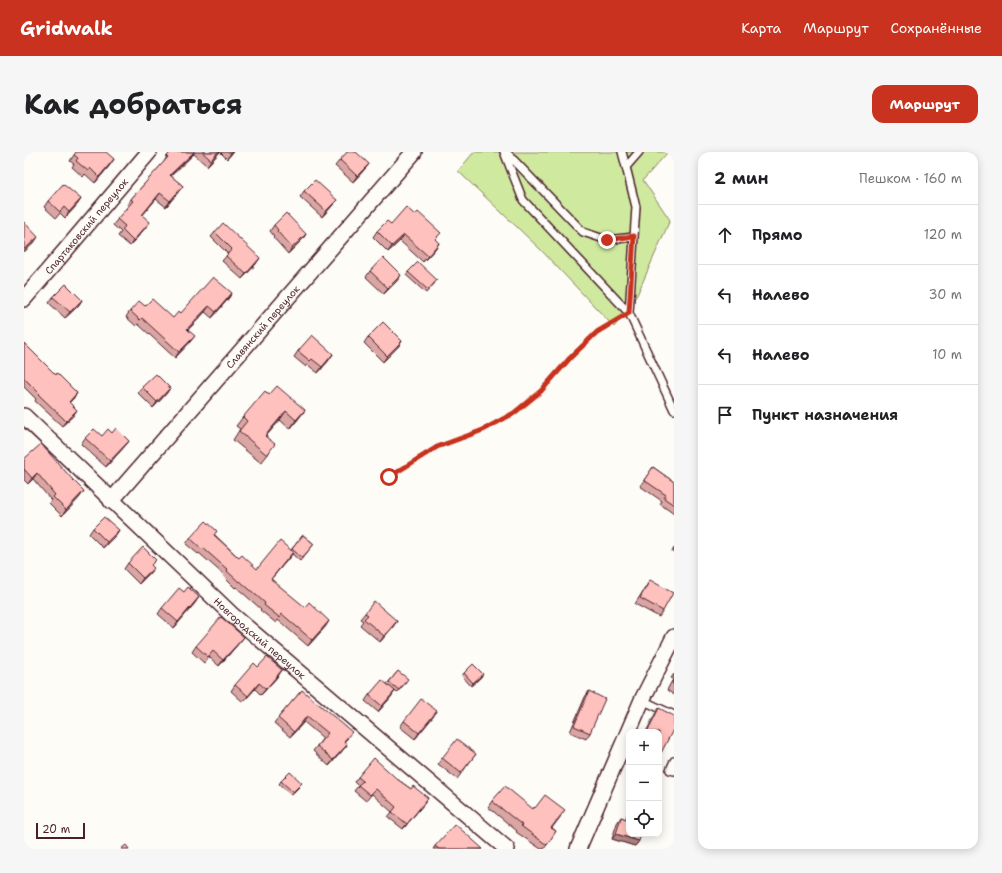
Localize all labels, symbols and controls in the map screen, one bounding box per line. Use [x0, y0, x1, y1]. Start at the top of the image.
text: Gridwalk [20, 16, 113, 41]
text: Карта [741, 19, 781, 37]
text: Маршрут [803, 19, 869, 37]
text: Сохранённые [891, 19, 982, 37]
text: Как добраться [24, 85, 243, 123]
button: Маршрут [872, 85, 978, 123]
text: 2 мин [714, 167, 769, 189]
text: Пешком · 160 m [859, 170, 962, 187]
street label: Спартаковский переулок [42, 175, 131, 277]
icon: ahead [714, 224, 736, 246]
text: Прямо [752, 225, 802, 245]
text: 120 m [924, 226, 962, 243]
route end [598, 231, 616, 249]
street label: Славянский переулок [223, 282, 303, 371]
icon: left [714, 284, 736, 306]
text: Налево [752, 285, 810, 305]
text: 30 m [928, 286, 962, 303]
icon: left [714, 344, 736, 366]
text: Налево [752, 345, 810, 365]
text: 10 m [932, 346, 962, 363]
icon: arrive [714, 404, 736, 426]
text: Пункт назначения [752, 405, 898, 425]
route start [380, 468, 398, 486]
street label: Новгородский переулок [211, 595, 309, 682]
map controls [626, 729, 662, 837]
button: + [626, 729, 662, 765]
button: − [626, 765, 662, 801]
button: locate [626, 801, 662, 837]
scale bar [36, 821, 85, 840]
text: 20 m [42, 822, 70, 837]

